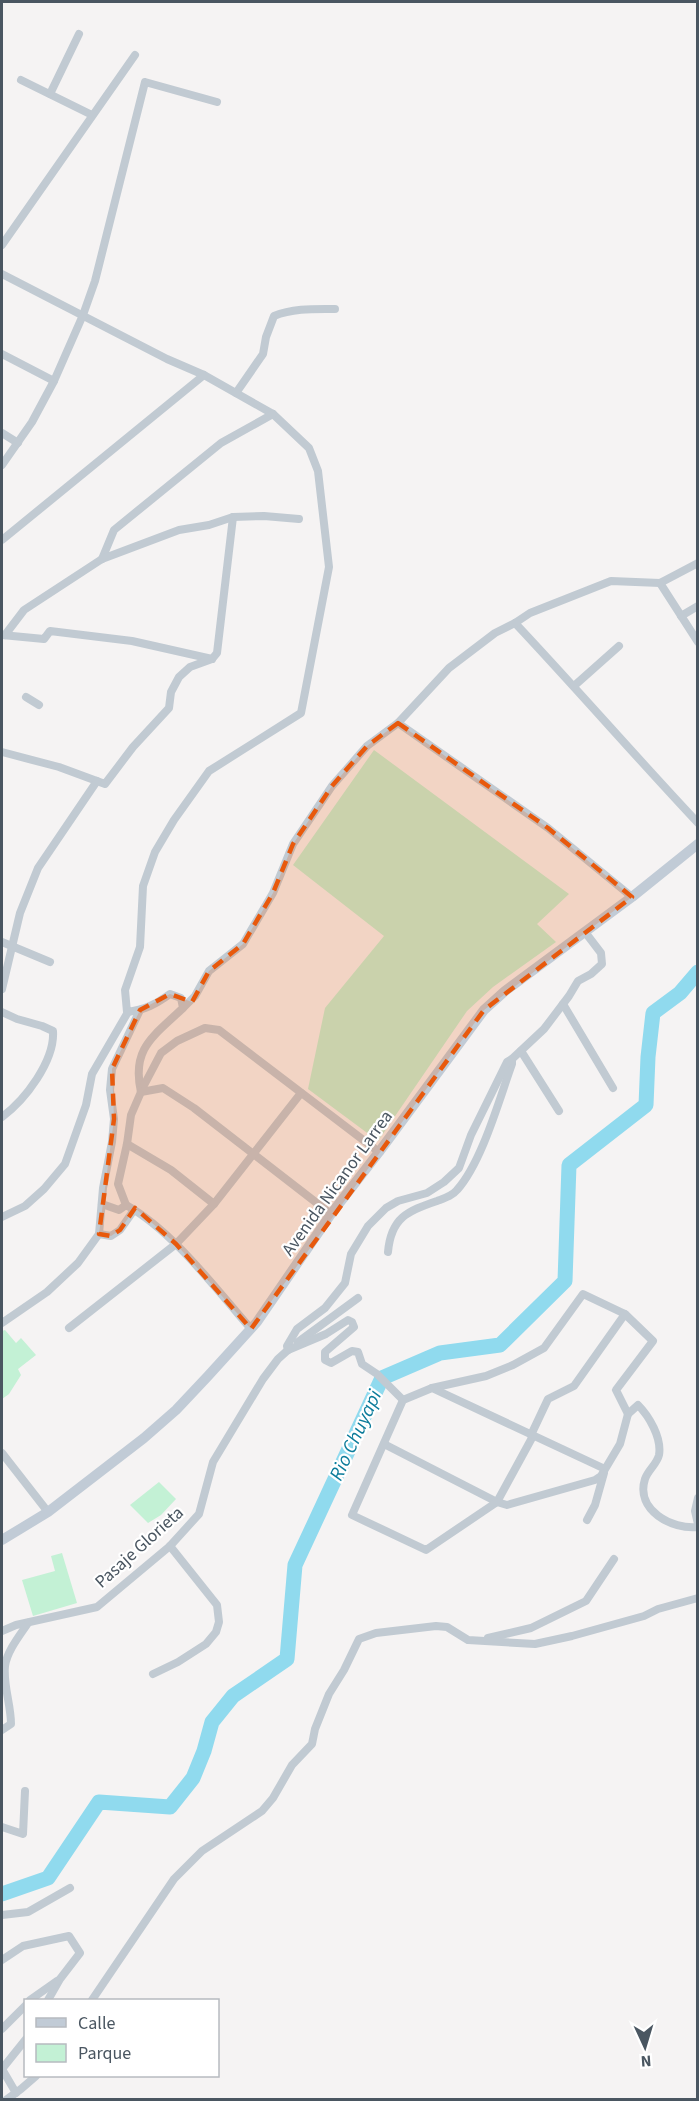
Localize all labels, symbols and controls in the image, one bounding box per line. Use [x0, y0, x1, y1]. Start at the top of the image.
street label: Avenida Nicanor Larrea [276, 1105, 399, 1261]
water label: Rio Chuyapi [323, 1385, 389, 1485]
street label: Pasaje Glorieta [89, 1501, 189, 1594]
legend [24, 1999, 219, 2077]
text: Calle [78, 2011, 116, 2036]
north arrow [615, 2017, 675, 2077]
text: Parque [78, 2041, 131, 2066]
text: N [640, 2050, 652, 2072]

